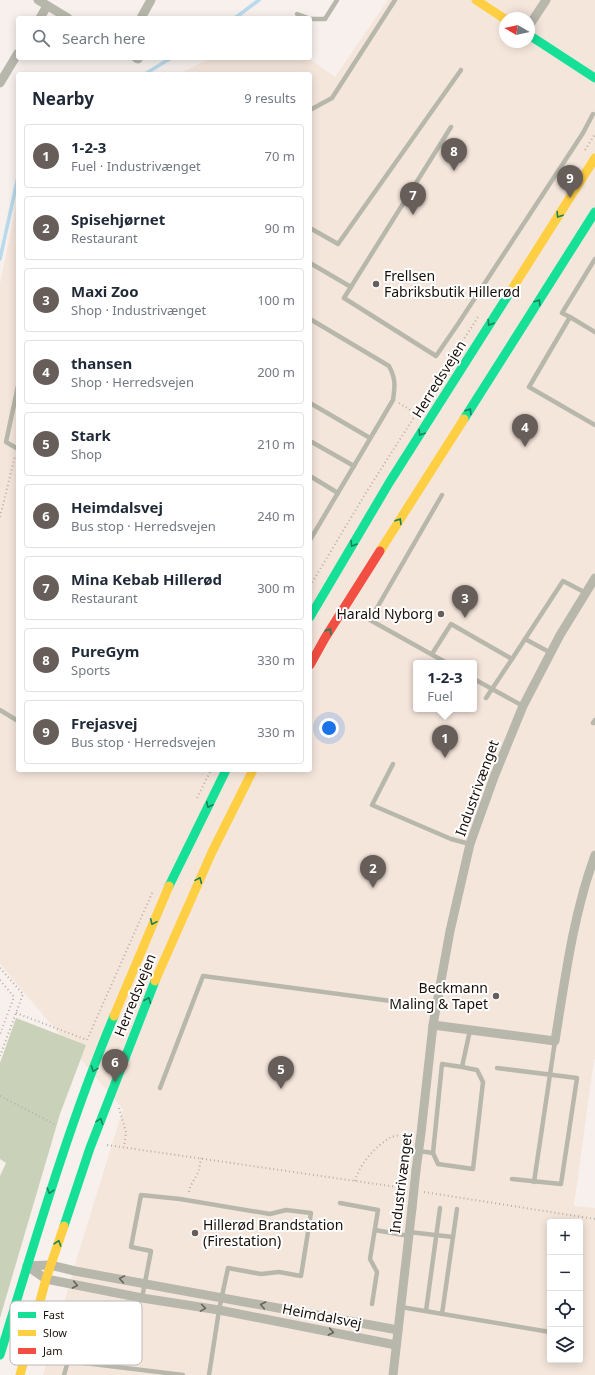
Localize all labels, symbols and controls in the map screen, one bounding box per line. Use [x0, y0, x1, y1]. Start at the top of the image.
north arrow [499, 12, 535, 48]
search box [16, 16, 312, 60]
icon: search [30, 27, 52, 49]
text: Search here [62, 28, 145, 48]
text: Nearby [32, 87, 94, 110]
text: 9 results [244, 89, 296, 107]
text: 1-2-3 [71, 137, 106, 157]
pin: 8 [441, 138, 467, 171]
text: 1 [42, 147, 50, 165]
text: 70 m [265, 147, 295, 165]
text: Fuel · Industrivænget [71, 157, 201, 175]
pin: 9 [557, 165, 583, 198]
pin: 7 [400, 182, 426, 215]
text: Spisehjørnet [71, 209, 165, 229]
one-way arrow [556, 211, 564, 218]
text: 2 [42, 219, 50, 237]
text: 90 m [265, 219, 295, 237]
text: Restaurant [71, 229, 138, 247]
place label: Frellsen Fabriksbutik Hillerød [384, 266, 520, 301]
marker: Frellsen Fabriksbutik Hillerød [371, 279, 381, 289]
text: Maxi Zoo [71, 281, 139, 301]
text: 3 [42, 291, 50, 309]
text: 100 m [257, 291, 295, 309]
one-way arrow [533, 299, 541, 306]
text: Shop · Industrivænget [71, 301, 206, 319]
one-way arrow [488, 319, 495, 326]
street label: Herredsvejen [407, 336, 470, 421]
text: thansen [71, 353, 132, 373]
text: 4 [42, 363, 50, 381]
text: 200 m [257, 363, 295, 381]
text: Shop · Herredsvejen [71, 373, 194, 391]
one-way arrow [464, 408, 471, 415]
pin: 4 [512, 414, 538, 447]
text: Stark [71, 425, 111, 445]
one-way arrow [418, 429, 425, 436]
text: 5 [42, 435, 50, 453]
text: 210 m [257, 435, 295, 453]
text: Shop [71, 445, 102, 463]
text: Heimdalsvej [71, 497, 163, 517]
text: 6 [42, 507, 50, 525]
text: 240 m [257, 507, 295, 525]
text: Bus stop · Herredsvejen [71, 517, 216, 535]
one-way arrow [394, 518, 402, 525]
one-way arrow [350, 540, 357, 547]
text: Mina Kebab Hillerød [71, 569, 222, 589]
text: 7 [42, 579, 50, 597]
text: 300 m [257, 579, 295, 597]
pin: 3 [452, 585, 478, 618]
text: Restaurant [71, 589, 138, 607]
place label: Harald Nyborg [336, 604, 433, 623]
marker: Harald Nyborg [436, 609, 446, 619]
one-way arrow [324, 628, 332, 635]
text: PureGym [71, 641, 139, 661]
text: 8 [42, 651, 50, 669]
text: 330 m [257, 651, 295, 669]
popup [413, 660, 477, 712]
text: Sports [71, 661, 110, 679]
text: 1-2-3 [427, 667, 463, 687]
text: Fuel [427, 687, 453, 705]
text: Frejasvej [71, 713, 138, 733]
your location [319, 718, 339, 738]
text: 9 [42, 723, 50, 741]
text: 330 m [257, 723, 295, 741]
pin: 1 [432, 725, 458, 758]
text: Bus stop · Herredsvejen [71, 733, 216, 751]
street label: Industrivænget [450, 737, 503, 839]
one-way arrow [206, 801, 214, 808]
pin: 2 [360, 855, 386, 888]
one-way arrow [195, 877, 203, 884]
one-way arrow [150, 918, 158, 926]
street label: Herredsvejen [109, 950, 160, 1039]
place label: Beckmann Maling & Tapet [389, 978, 488, 1013]
marker: Beckmann Maling & Tapet [491, 991, 501, 1001]
one-way arrow [143, 996, 151, 1003]
pin: 6 [102, 1049, 128, 1082]
pin: 5 [268, 1056, 294, 1089]
one-way arrow [90, 1065, 98, 1072]
one-way arrow [96, 1117, 104, 1124]
street label: Industrivænget [385, 1132, 416, 1234]
one-way arrow [46, 1187, 55, 1194]
place label: Hillerød Brandstation (Firestation) [203, 1215, 343, 1250]
map controls [547, 1219, 583, 1363]
button: + [547, 1219, 583, 1255]
marker: Hillerød Brandstation (Firestation) [190, 1228, 200, 1238]
one-way arrow [53, 1240, 61, 1247]
button: − [547, 1255, 583, 1291]
one-way arrow [119, 1275, 125, 1284]
one-way arrow [72, 1280, 78, 1289]
button: locate [547, 1291, 583, 1327]
street label: Heimdalsvej [281, 1299, 363, 1333]
legend [10, 1301, 142, 1365]
one-way arrow [260, 1301, 266, 1309]
one-way arrow [200, 1303, 206, 1312]
text: Fast [43, 1307, 64, 1322]
text: Slow [43, 1325, 67, 1340]
one-way arrow [328, 1327, 334, 1336]
button: layers [547, 1327, 583, 1363]
text: Jam [42, 1343, 62, 1358]

